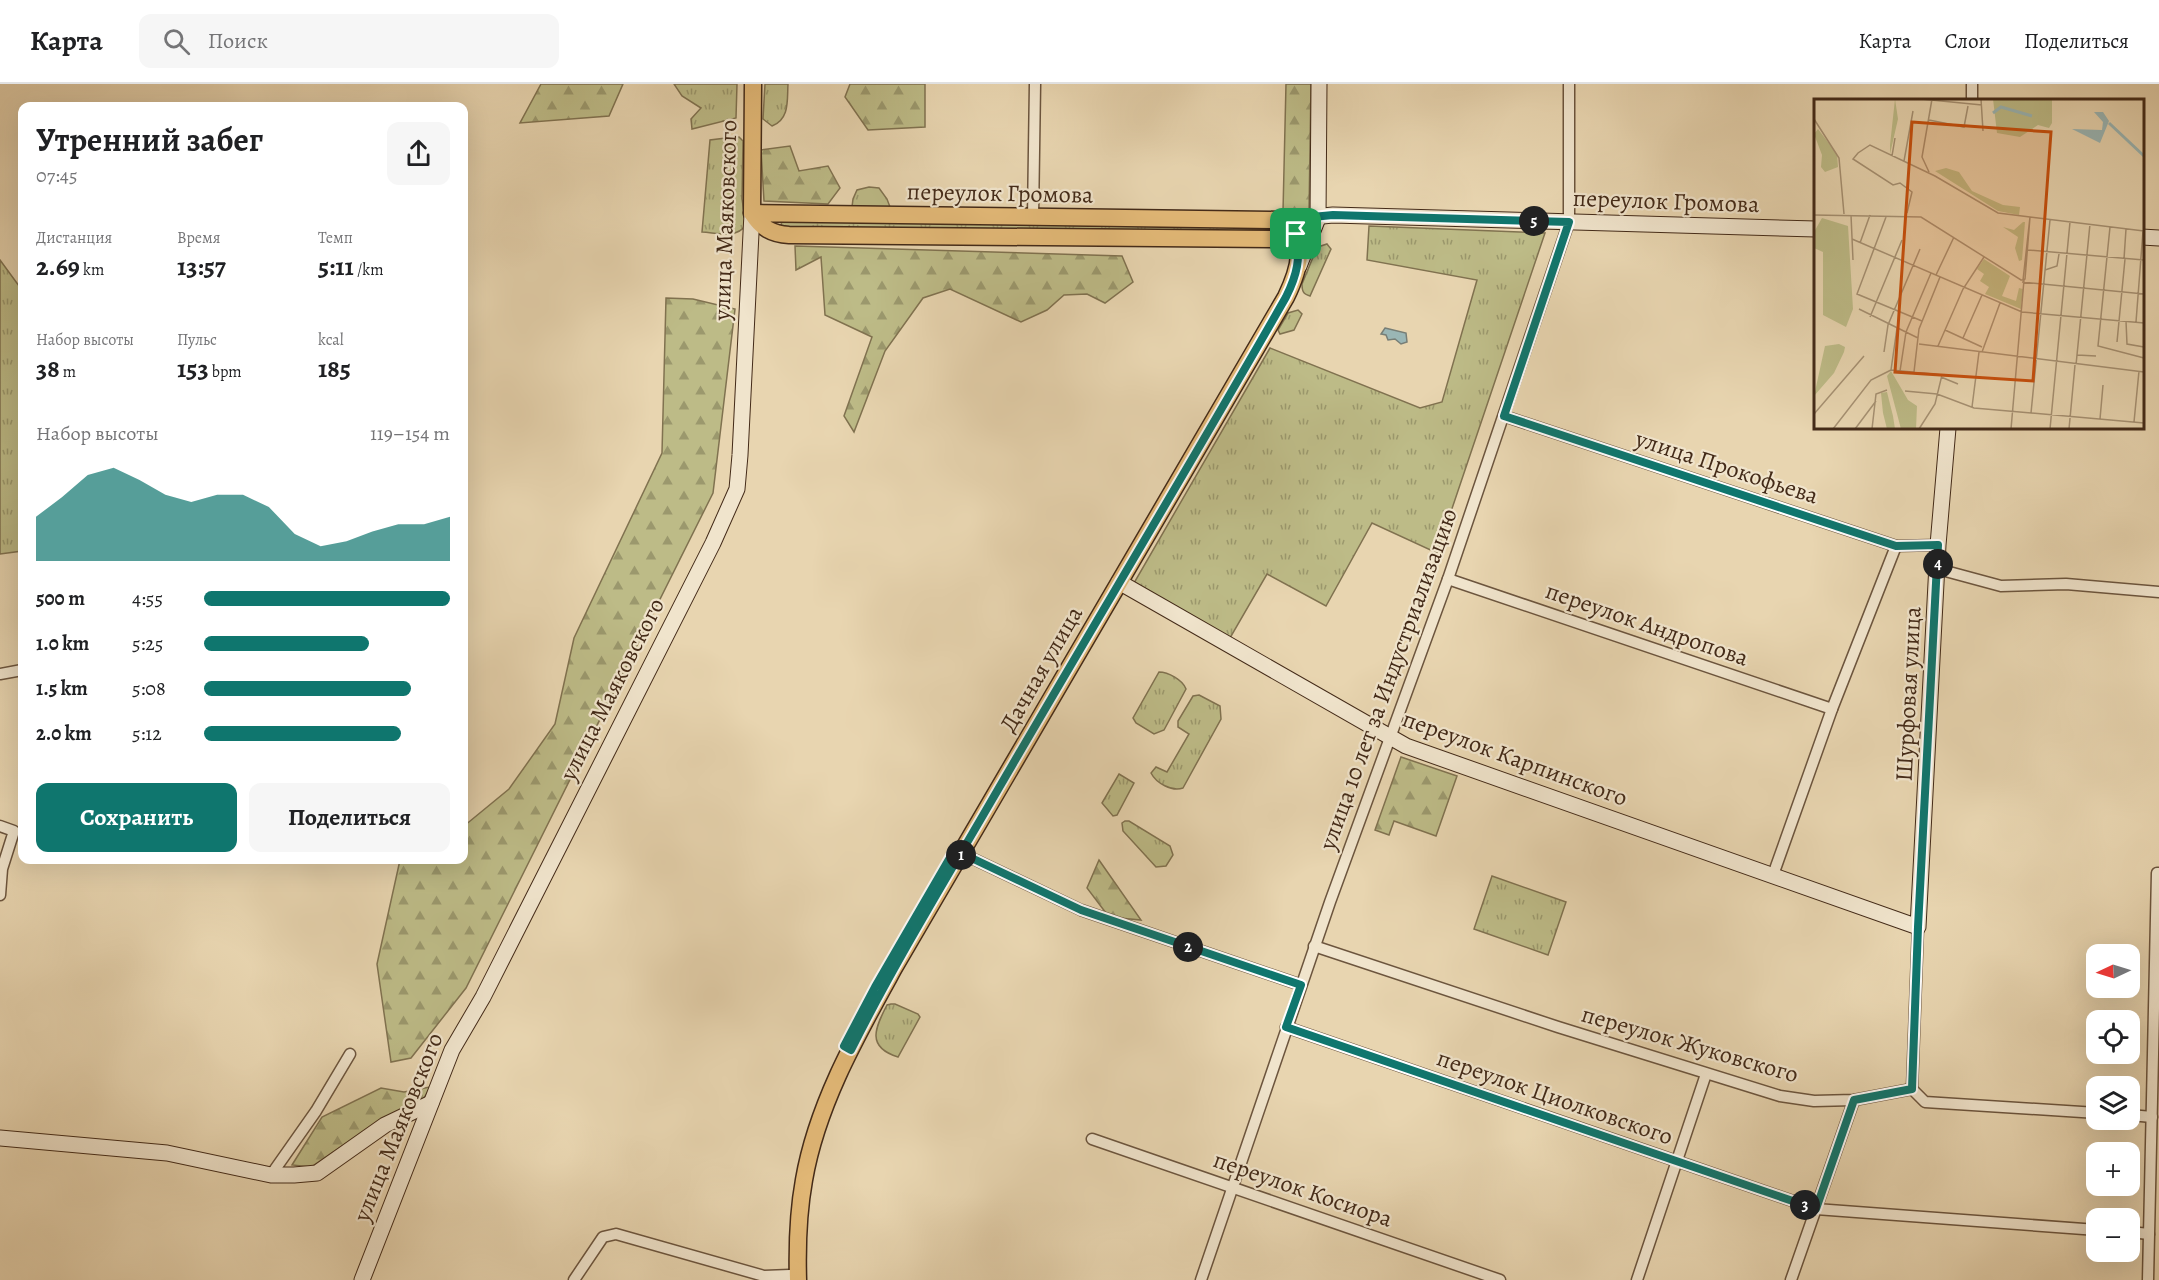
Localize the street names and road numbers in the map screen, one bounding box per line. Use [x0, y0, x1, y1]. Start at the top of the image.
street label: улица Маяковского [705, 119, 744, 322]
street label: переулок Громова [906, 175, 1094, 211]
street label: переулок Громова [1572, 182, 1760, 220]
street label: улица Прокофьева [1631, 422, 1823, 512]
street label: улица 10 лет за Индустриализацию [1311, 504, 1465, 855]
street label: переулок Андропова [1541, 574, 1753, 674]
street label: улица Маяковского [552, 592, 672, 787]
street label: Дачная улица [992, 600, 1090, 738]
street label: Шурфовая улица [1887, 606, 1929, 782]
street label: переулок Карпинского [1398, 702, 1632, 814]
street label: переулок Жуковского [1578, 998, 1802, 1090]
street label: улица Маяковского [345, 1028, 450, 1227]
street label: переулок Циолковского [1433, 1042, 1677, 1152]
street label: переулок Косиора [1209, 1143, 1397, 1235]

